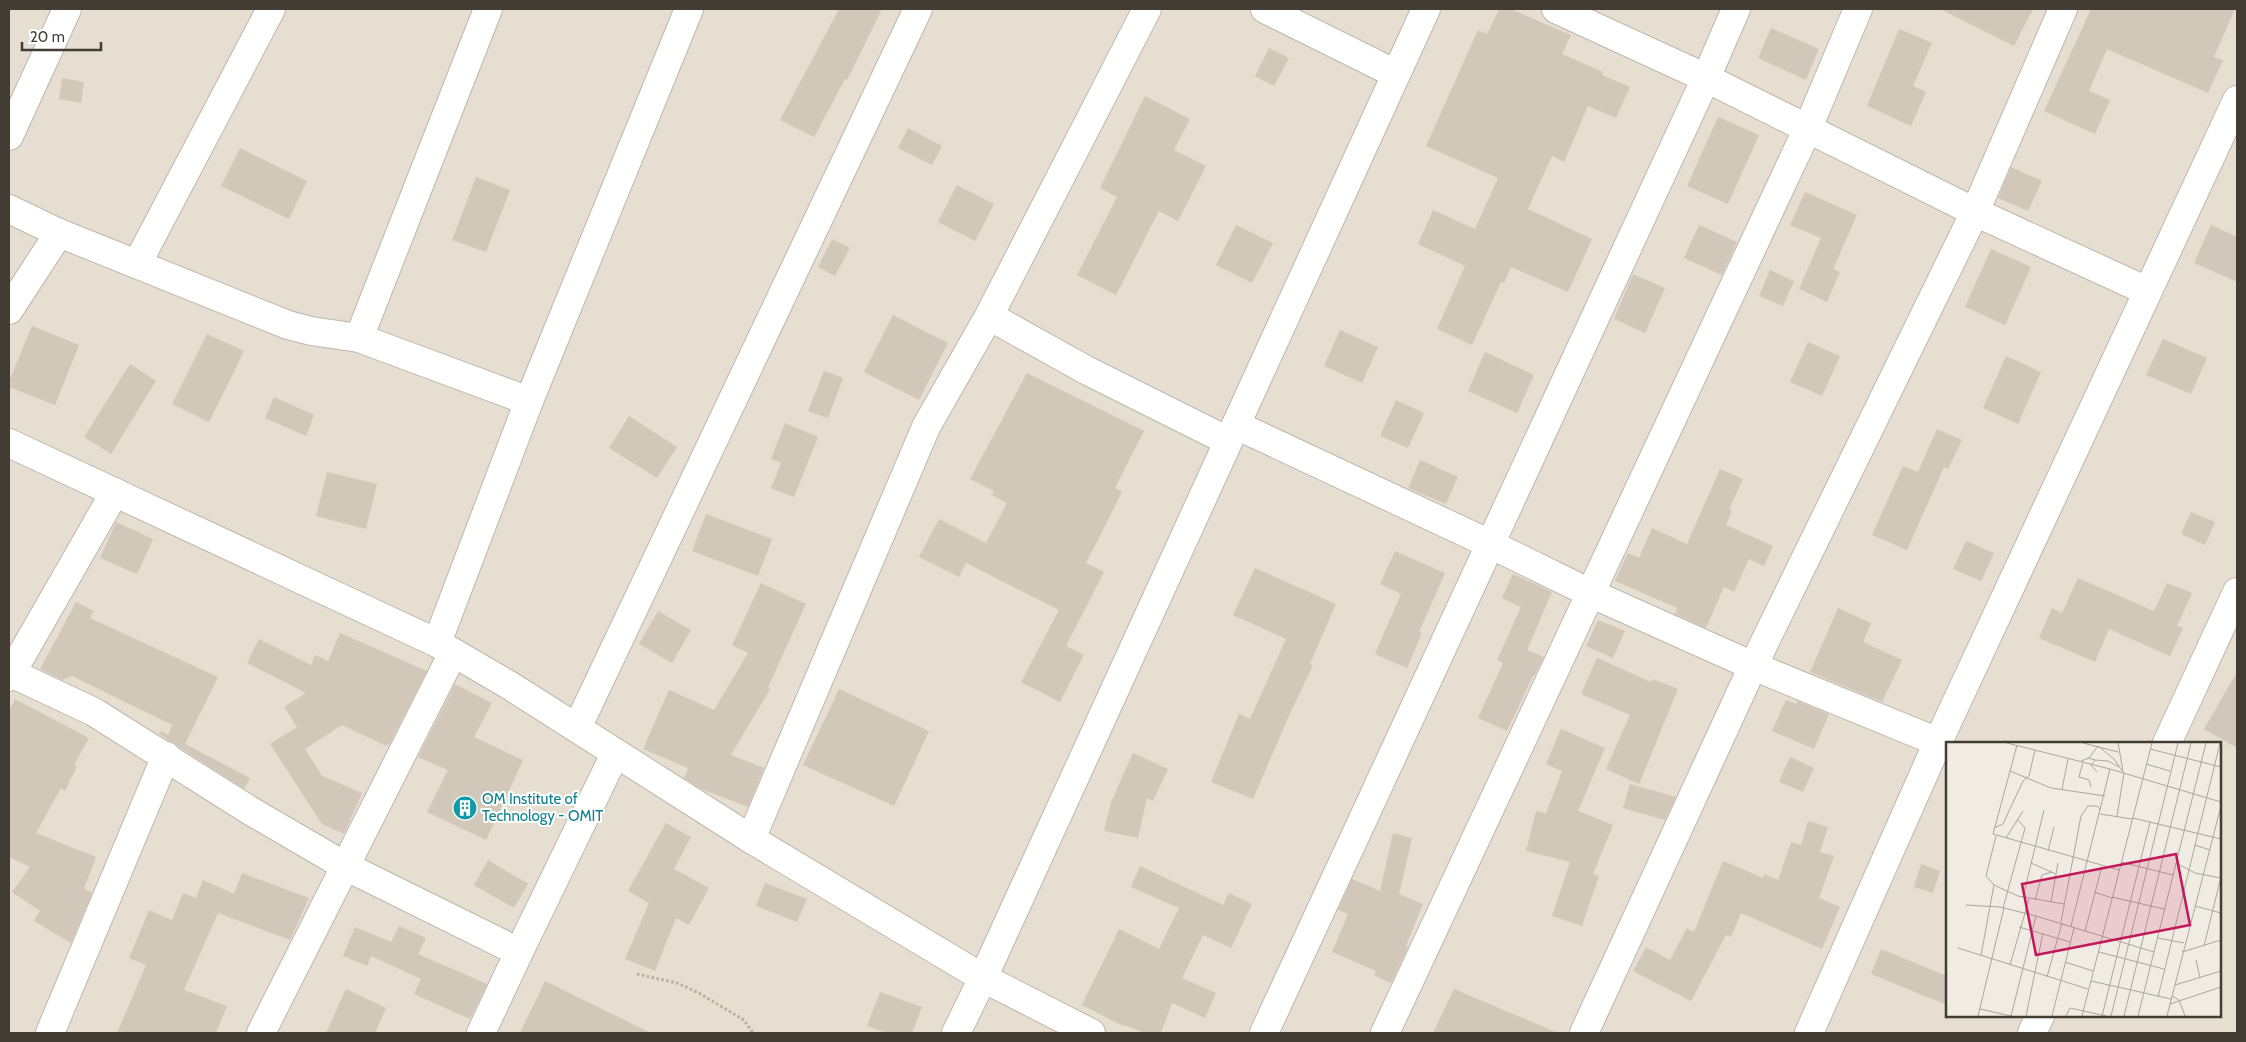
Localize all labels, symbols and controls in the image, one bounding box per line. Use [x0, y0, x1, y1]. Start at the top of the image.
scale bar [22, 20, 101, 52]
text: 20 m [30, 28, 65, 46]
inset map [1946, 742, 2221, 1017]
place label: OM Institute of Technology - OMIT [482, 790, 603, 825]
building icon: OM Institute of Technology - OMIT [452, 795, 478, 821]

